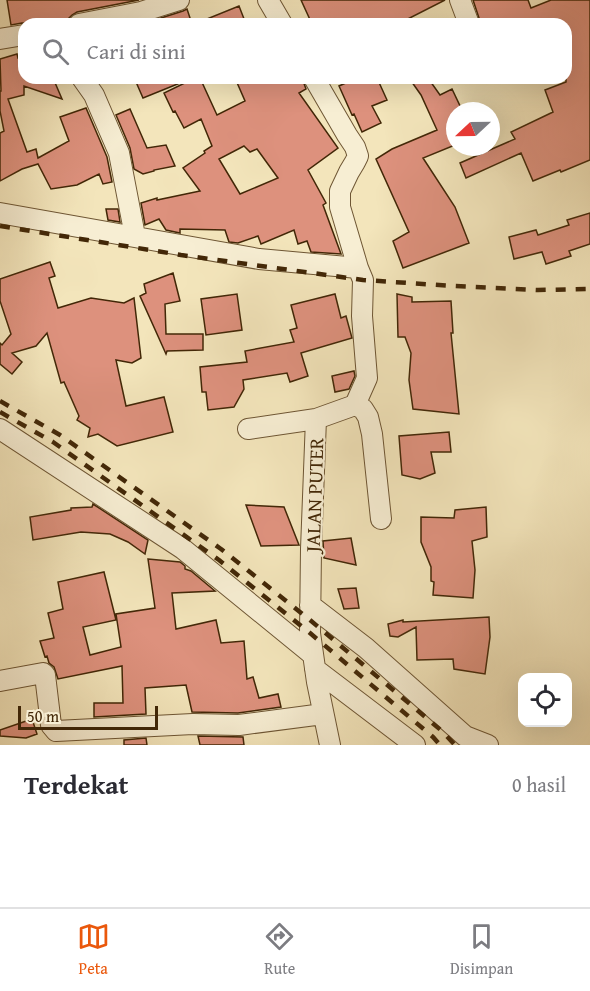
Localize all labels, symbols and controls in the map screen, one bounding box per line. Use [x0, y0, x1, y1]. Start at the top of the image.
search box [18, 18, 572, 84]
icon: search [39, 35, 72, 68]
text: Cari di sini [87, 35, 186, 67]
north arrow [446, 102, 500, 156]
street label: JALAN PUTER [297, 437, 331, 556]
map controls [518, 673, 572, 727]
button: locate [518, 673, 572, 727]
scale bar [18, 703, 158, 730]
text: 50 m [27, 704, 59, 728]
text: Terdekat [24, 765, 128, 804]
text: 0 hasil [512, 770, 566, 799]
tab: Peta [77, 920, 110, 980]
tab: Rute [263, 920, 296, 980]
tab: Disimpan [450, 920, 513, 980]

